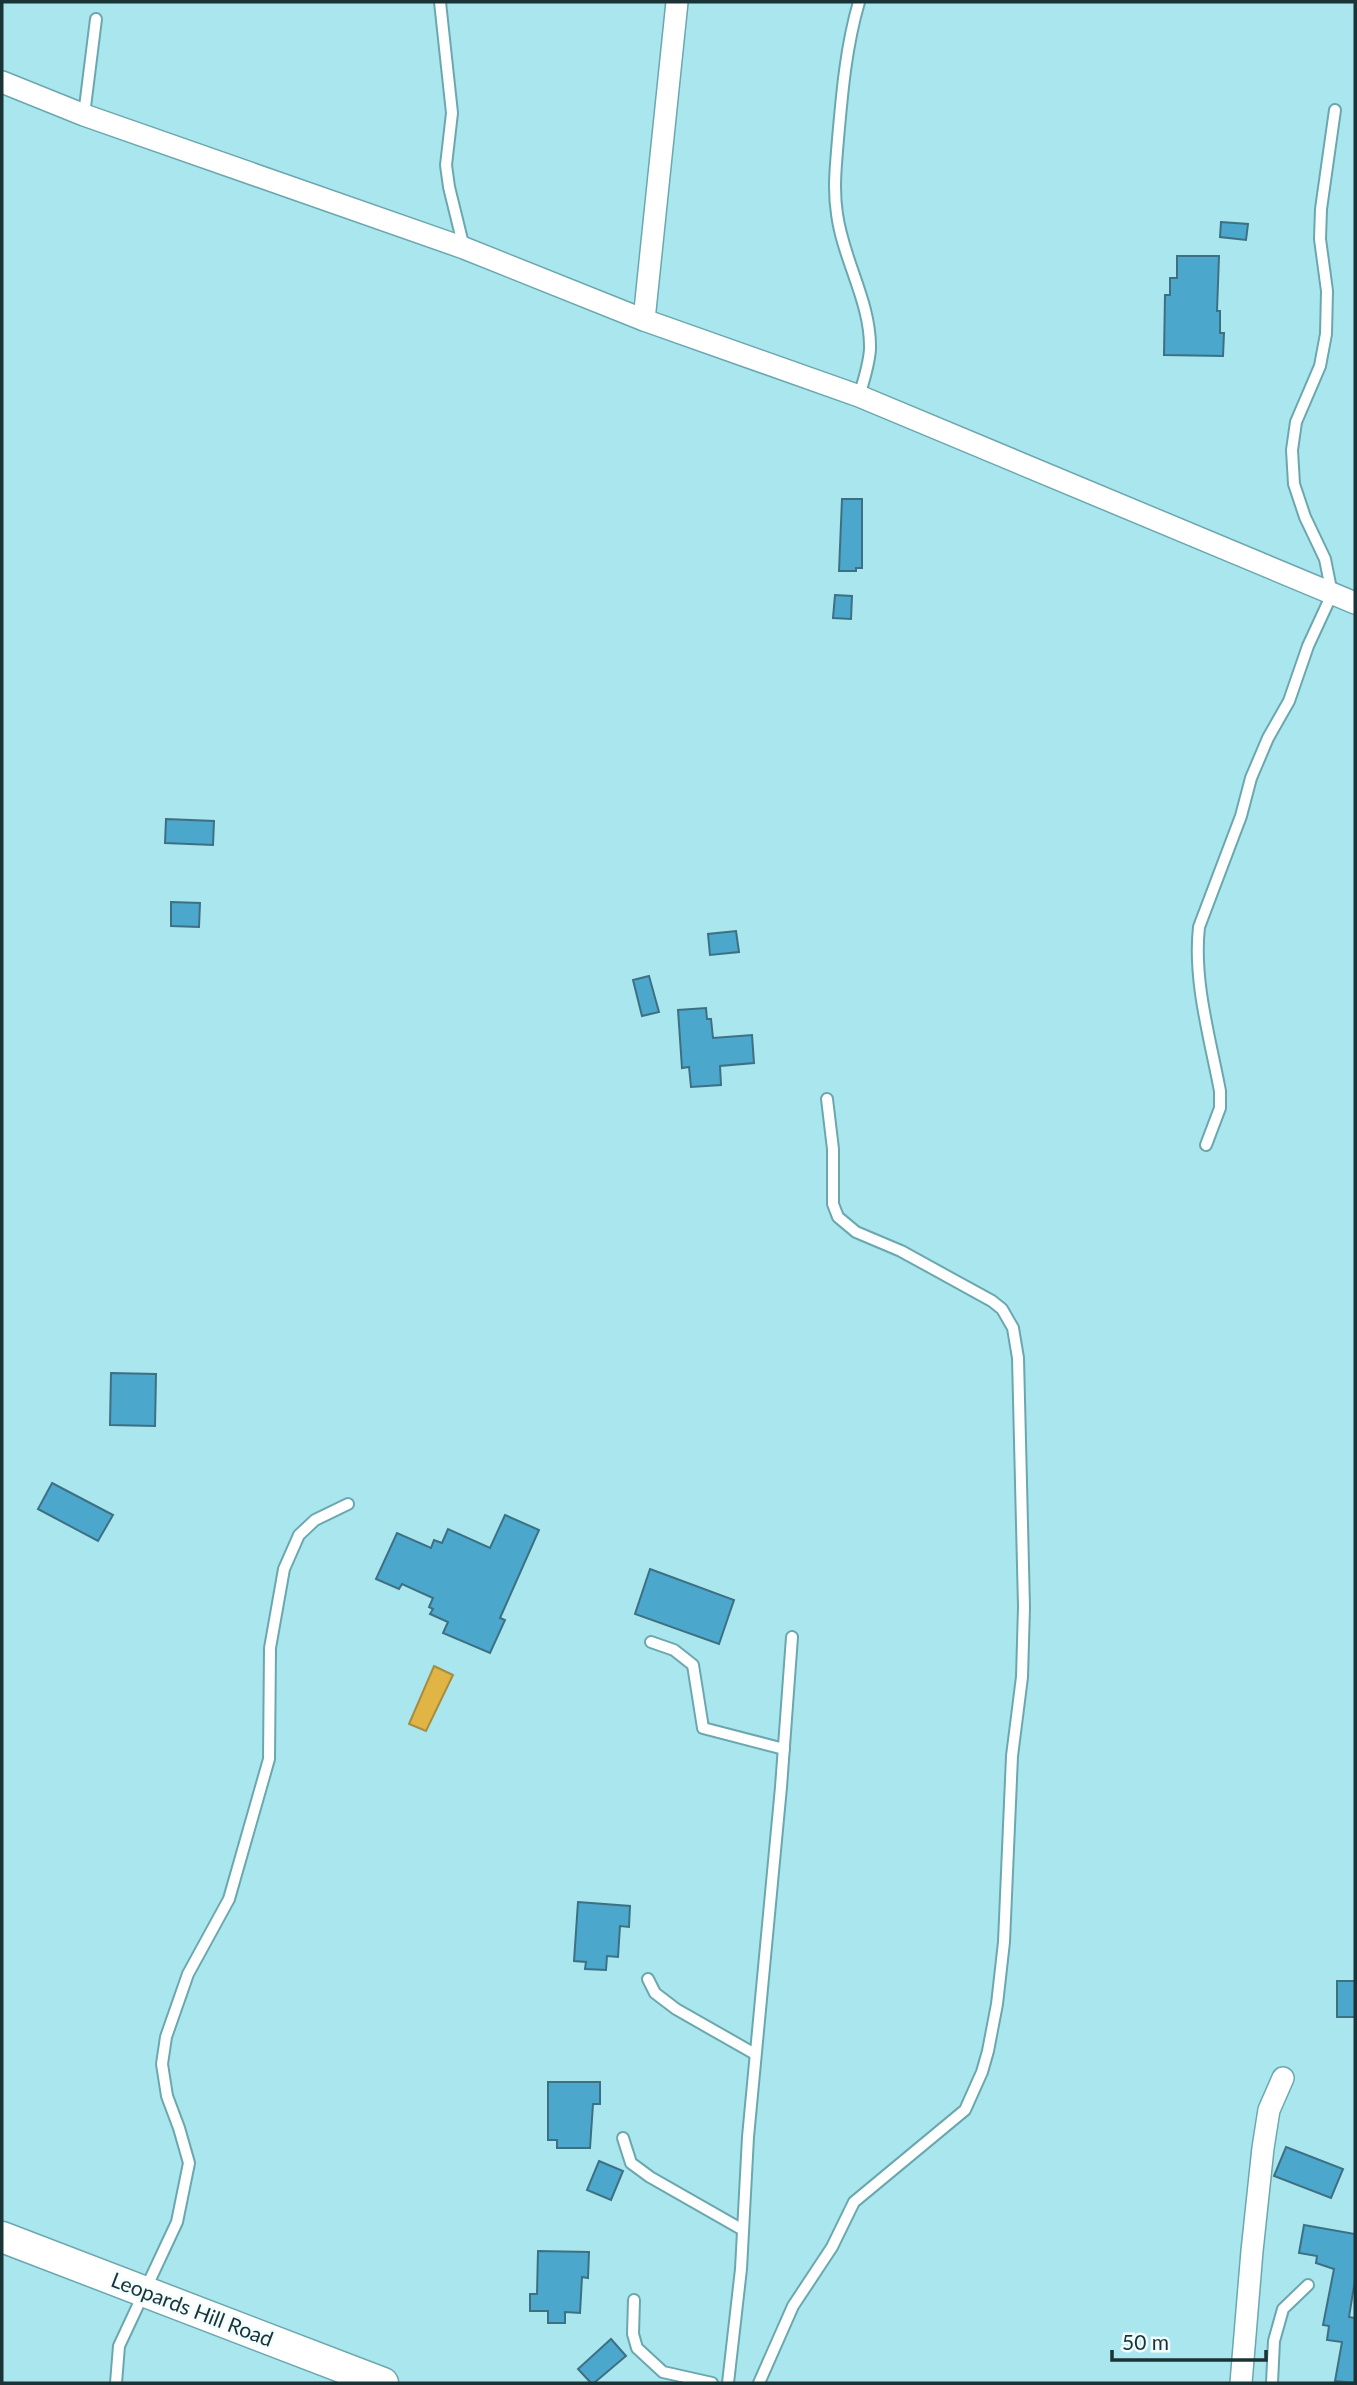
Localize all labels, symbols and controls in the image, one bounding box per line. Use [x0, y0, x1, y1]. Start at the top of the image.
street label: Leopards Hill Road [108, 2266, 277, 2351]
scale bar [1112, 2318, 1266, 2362]
text: 50 m [1122, 2329, 1169, 2354]

